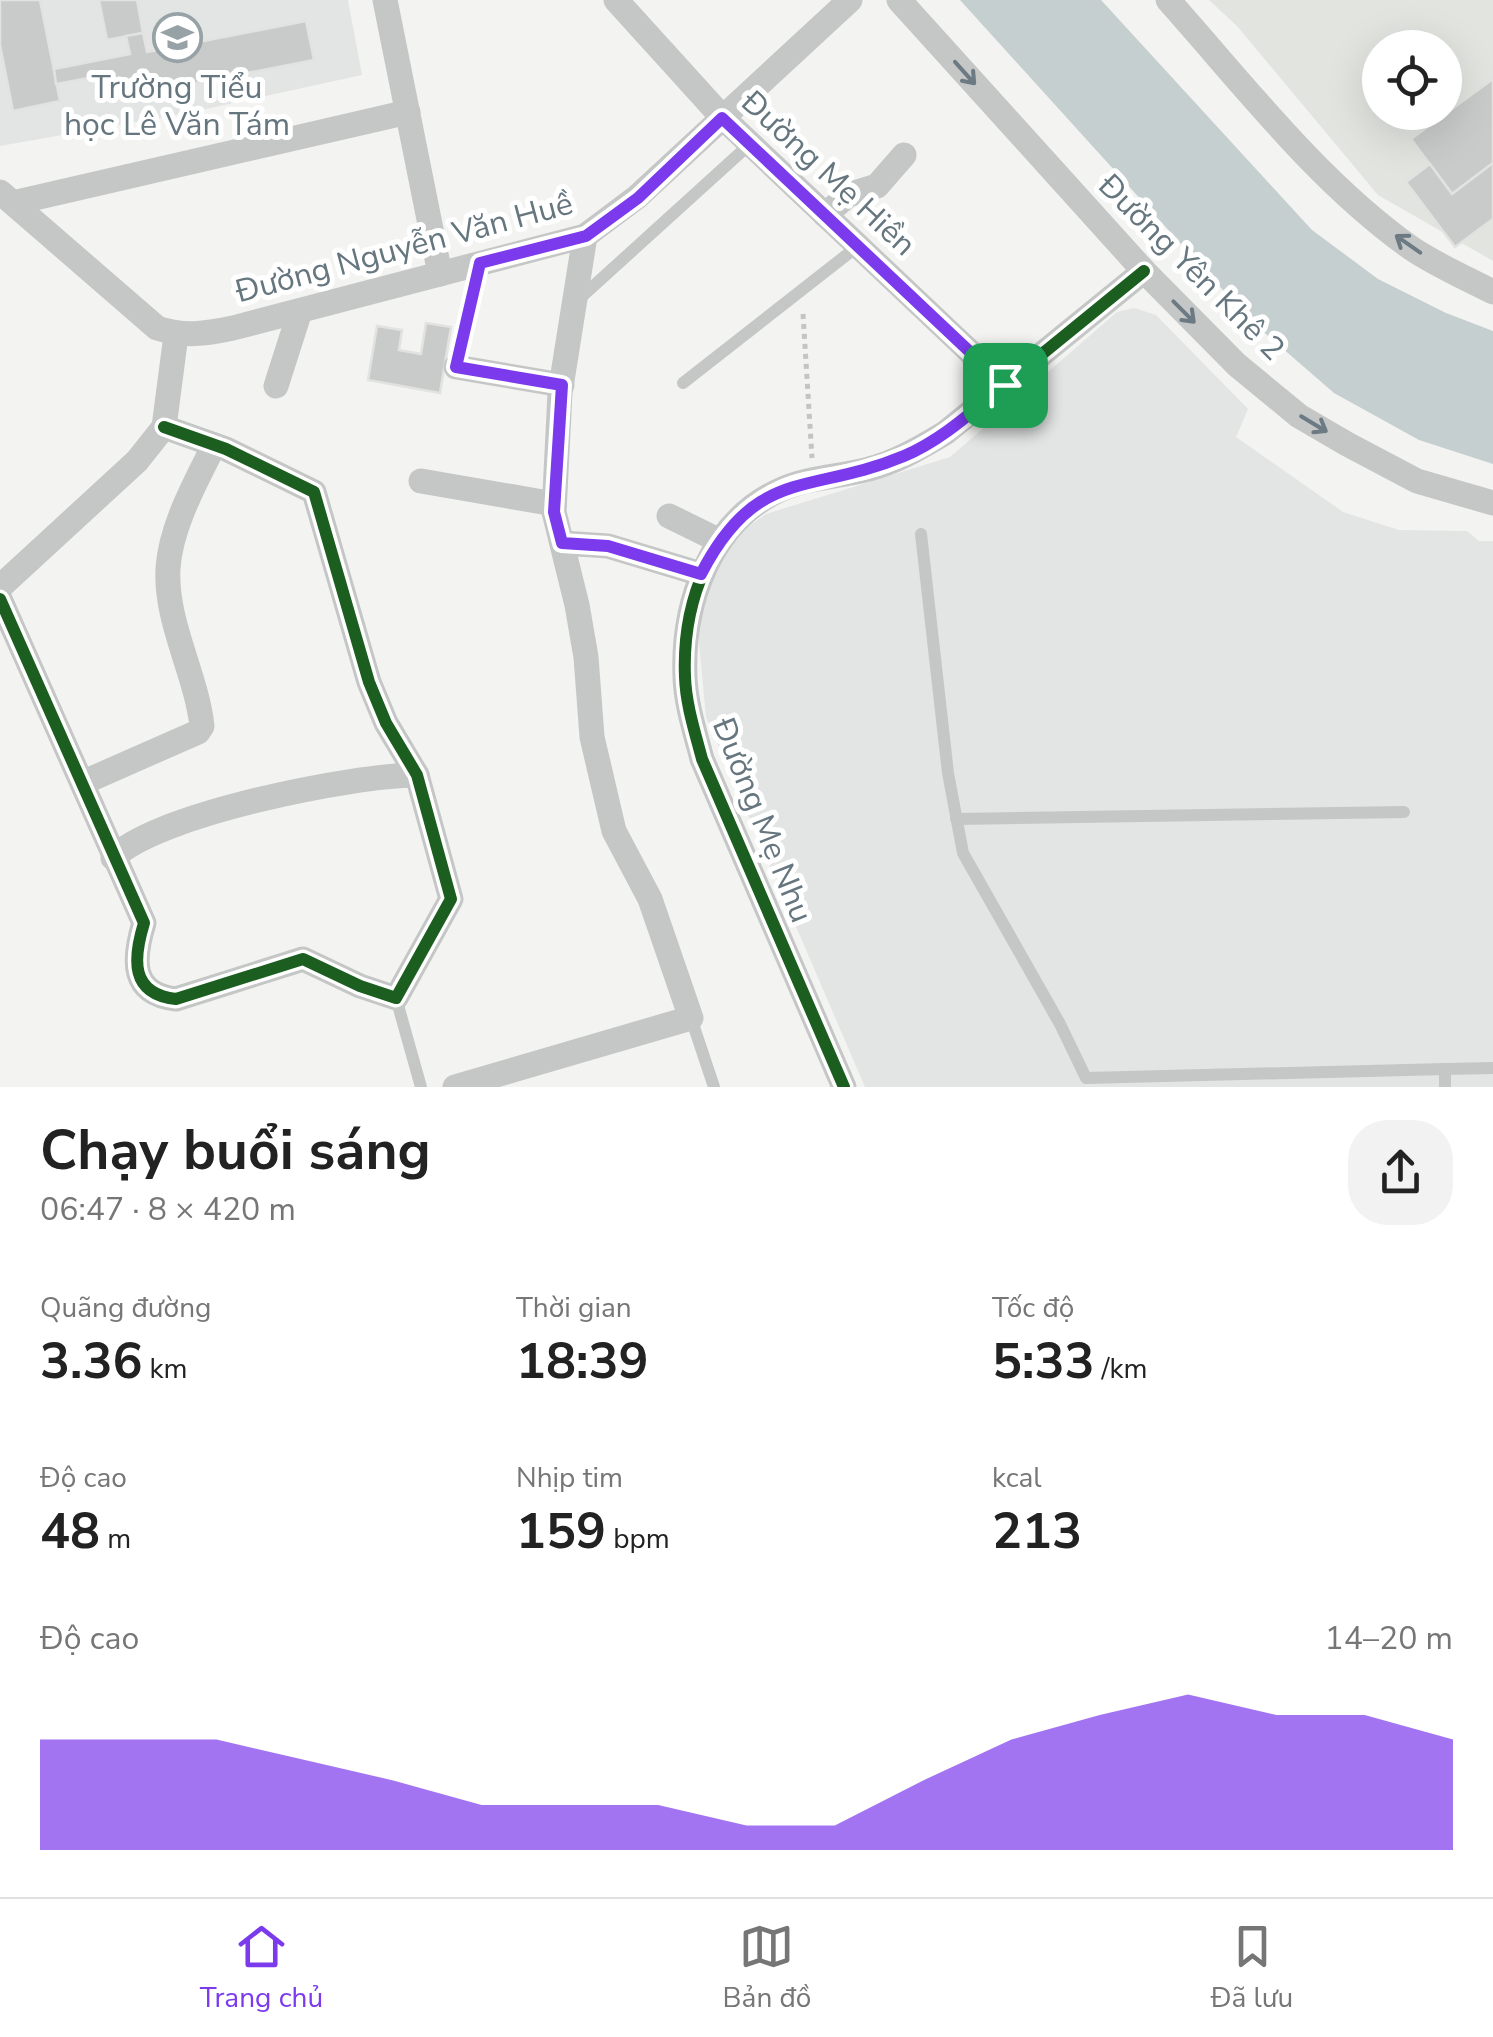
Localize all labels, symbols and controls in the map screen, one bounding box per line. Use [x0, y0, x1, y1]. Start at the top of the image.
school or university icon: Trường Tiểu học Lê Văn Tám [151, 11, 203, 63]
map controls [1362, 30, 1462, 130]
button: locate [1362, 30, 1462, 130]
one-way arrow [953, 59, 975, 85]
place label: Trường Tiểu học Lê Văn Tám [64, 66, 290, 146]
street label: Đường Mẹ Hiền [731, 80, 925, 266]
street label: Đường Yên Khê 2 [1088, 164, 1294, 370]
street label: Đường Nguyễn Văn Huề [230, 182, 578, 313]
one-way arrow [1395, 234, 1422, 255]
one-way arrow [1172, 299, 1196, 323]
pin [963, 343, 1048, 428]
icon: arrive [978, 358, 1033, 413]
one-way arrow [1299, 414, 1328, 434]
street label: Đường Mẹ Nhu [702, 711, 823, 929]
text: Chạy buổi sáng [40, 1113, 431, 1188]
button: share [1348, 1120, 1453, 1225]
text: 06:47 · 8 × 420 m [40, 1188, 296, 1231]
text: Quãng đường [40, 1289, 211, 1327]
text: Thời gian [516, 1289, 632, 1327]
text: Tốc độ [992, 1289, 1074, 1327]
text: 3.36 [40, 1327, 142, 1396]
text: 18:39 [516, 1327, 648, 1396]
text: 5:33 [992, 1327, 1094, 1396]
text: km [142, 1350, 188, 1388]
text: /km [1094, 1350, 1147, 1388]
text: Độ cao [40, 1459, 127, 1497]
text: Nhịp tim [516, 1459, 623, 1497]
text: kcal [992, 1459, 1042, 1497]
text: 48 [40, 1497, 100, 1566]
text: 159 [516, 1497, 606, 1566]
text: 213 [992, 1497, 1082, 1566]
text: m [100, 1520, 131, 1558]
text: bpm [606, 1520, 670, 1558]
text: Độ cao [40, 1617, 139, 1660]
text: 14–20 m [1325, 1617, 1453, 1660]
tab: Trang chủ [200, 1919, 323, 2017]
tab: Bản đồ [723, 1919, 811, 2017]
tab: Đã lưu [1211, 1919, 1293, 2017]

